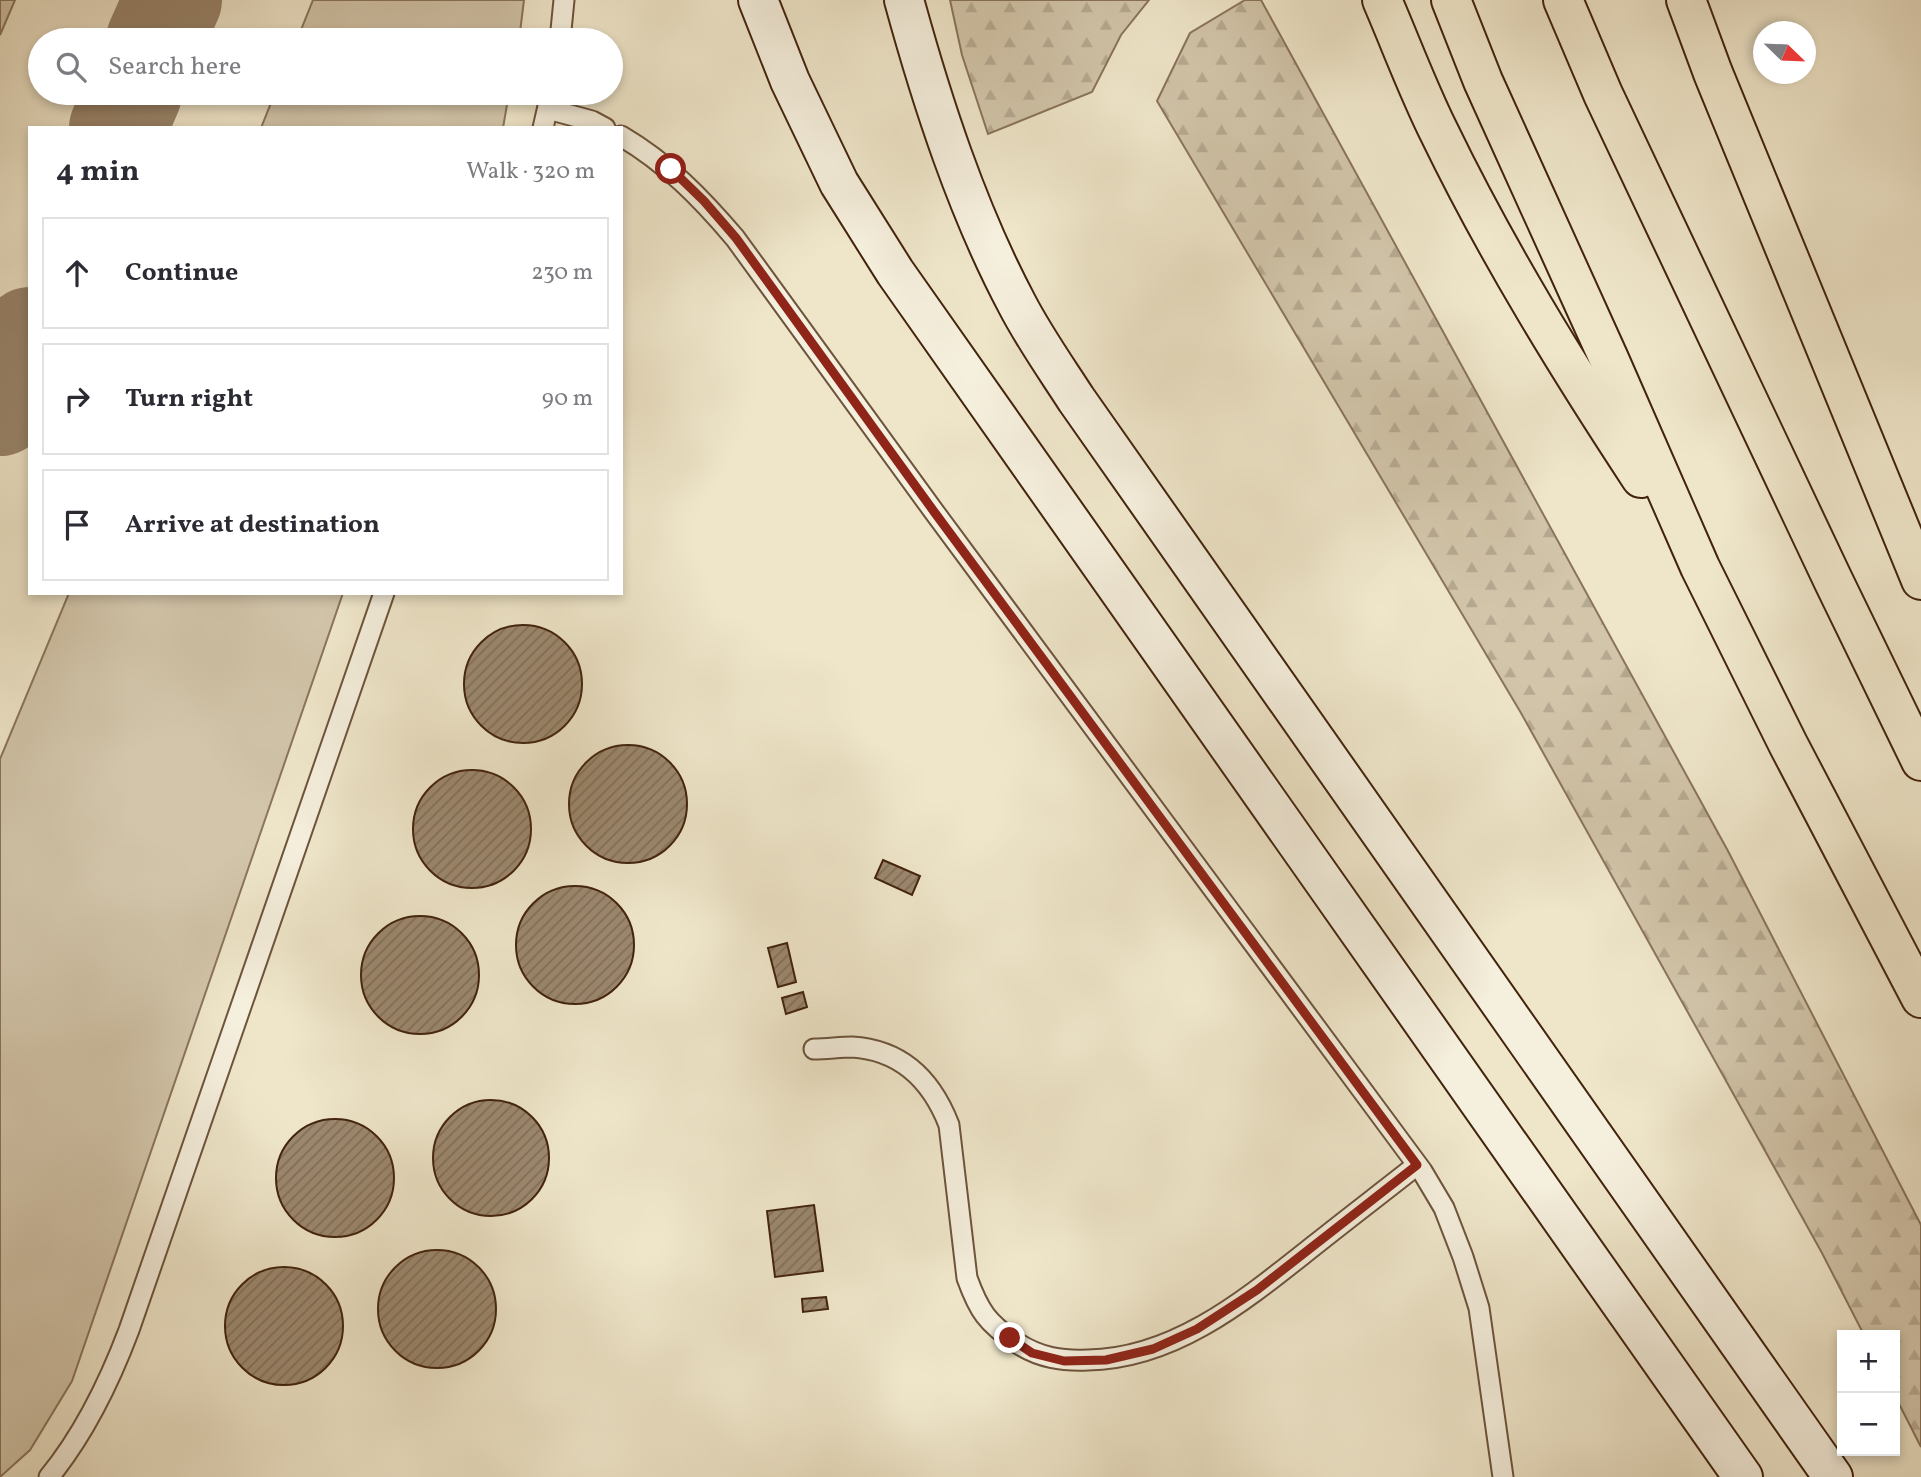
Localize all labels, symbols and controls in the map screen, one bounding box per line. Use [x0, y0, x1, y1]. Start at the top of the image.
north arrow [1753, 21, 1816, 84]
search box [28, 28, 623, 105]
icon: search [52, 48, 90, 86]
text: Search here [108, 49, 241, 85]
text: 4 min [56, 151, 140, 193]
route start [655, 153, 686, 184]
text: Walk · 320 m [466, 156, 595, 188]
icon: ahead [58, 254, 96, 292]
text: Continue [125, 255, 238, 291]
text: 230 m [531, 257, 593, 289]
icon: right [58, 380, 96, 418]
text: Turn right [125, 381, 253, 417]
text: 90 m [542, 383, 593, 415]
icon: arrive [58, 506, 96, 544]
text: Arrive at destination [125, 507, 380, 543]
route end [994, 1322, 1025, 1353]
map controls [1837, 1330, 1900, 1456]
button: + [1837, 1330, 1900, 1393]
button: − [1837, 1393, 1900, 1456]

